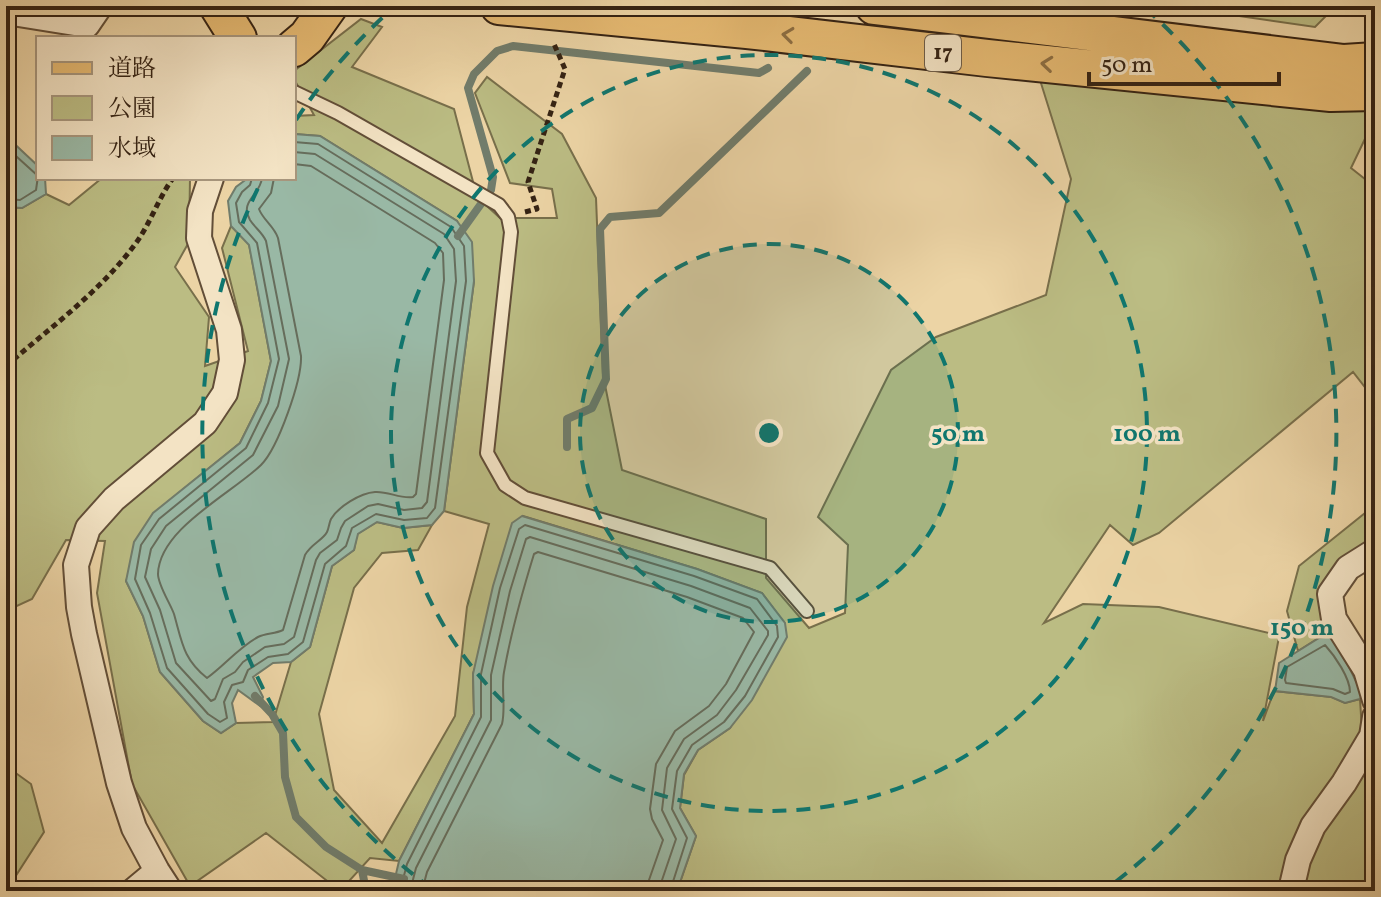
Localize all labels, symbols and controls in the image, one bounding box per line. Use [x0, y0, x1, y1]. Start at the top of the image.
one-way arrow [781, 27, 795, 44]
road number: 17 [925, 35, 961, 71]
legend [36, 36, 296, 180]
scale bar [1089, 36, 1279, 86]
text: 50 m [1101, 49, 1153, 83]
text: 道路 [108, 53, 156, 87]
one-way arrow [1040, 56, 1053, 73]
text: 公園 [108, 93, 156, 127]
text: 水域 [108, 133, 156, 167]
text: 50 m [931, 418, 985, 452]
text: 100 m [1113, 418, 1181, 452]
centre of rings [755, 419, 783, 447]
text: 150 m [1270, 612, 1334, 646]

